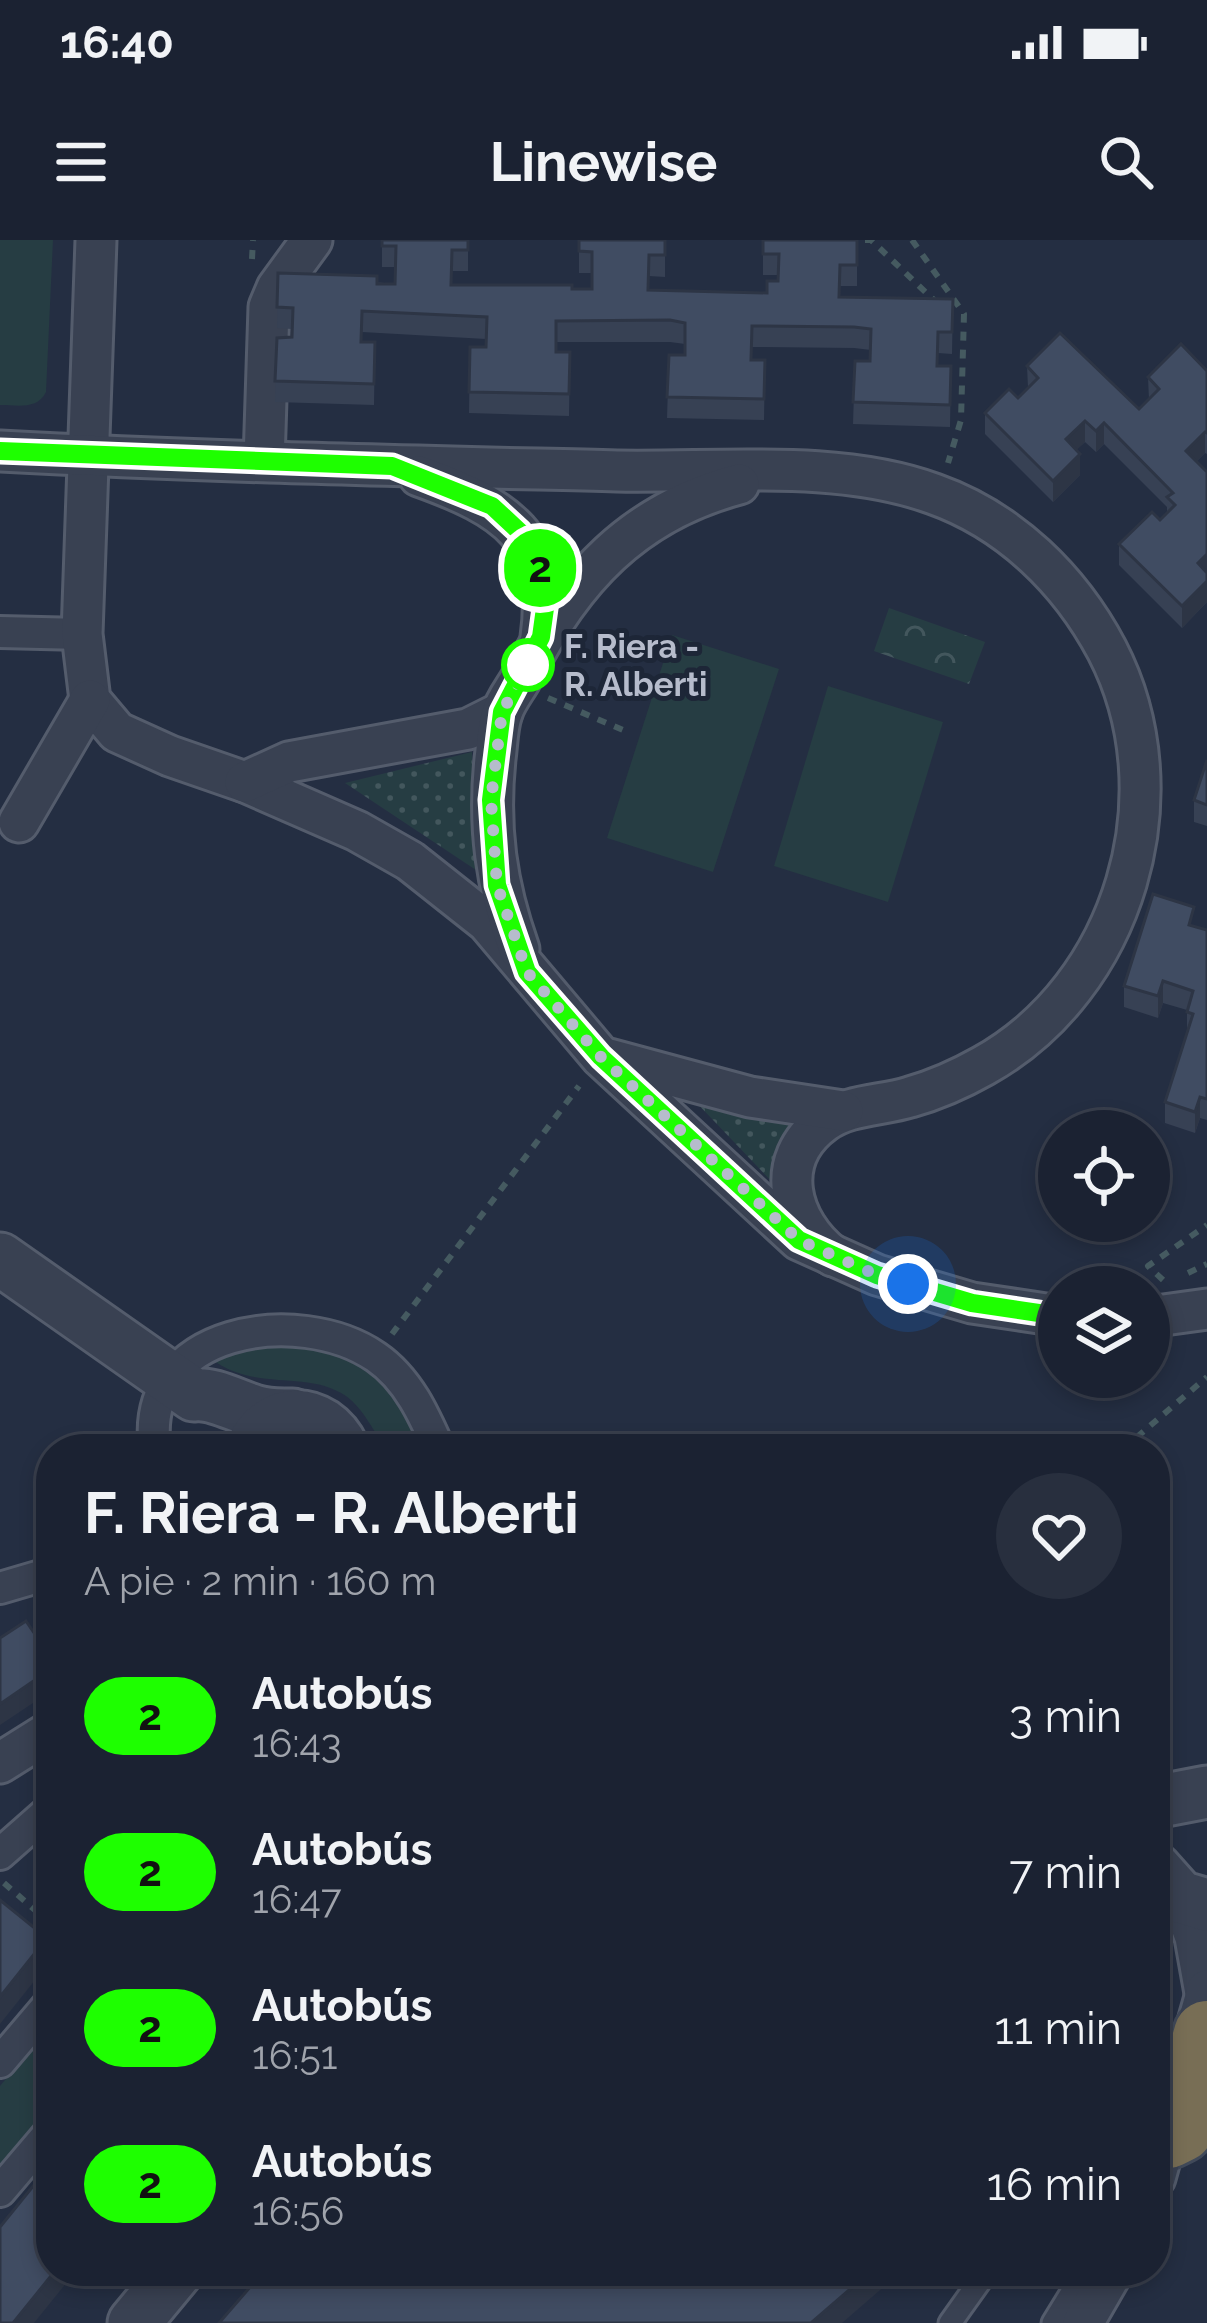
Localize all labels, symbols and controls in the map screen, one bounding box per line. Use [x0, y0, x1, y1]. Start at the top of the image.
text: 16:40 [60, 16, 174, 69]
icon: menu [48, 129, 114, 195]
icon: search [1093, 129, 1159, 195]
text: Linewise [490, 130, 717, 194]
line badge: 2 [501, 529, 579, 607]
text: 2 [528, 543, 552, 592]
place label: F. Riera - R. Alberti [564, 627, 707, 704]
marker: F. Riera - R. Alberti [503, 640, 553, 690]
map controls [1038, 1110, 1170, 1398]
button: locate [1038, 1110, 1170, 1242]
your location [878, 1254, 938, 1314]
button: layers [1038, 1266, 1170, 1398]
button: heart [996, 1473, 1122, 1599]
text: F. Riera - R. Alberti [84, 1479, 579, 1546]
text: A pie · 2 min · 160 m [84, 1558, 436, 1604]
text: Autobús [252, 1667, 432, 1720]
text: 3 min [1009, 1690, 1122, 1743]
text: 2 [138, 1691, 162, 1740]
text: 16:43 [252, 1720, 342, 1766]
text: Autobús [252, 1823, 432, 1876]
text: 7 min [1009, 1846, 1122, 1899]
text: 2 [138, 1847, 162, 1896]
text: 16:47 [252, 1876, 342, 1922]
text: Autobús [252, 1979, 432, 2032]
text: 11 min [995, 2002, 1122, 2055]
text: 2 [138, 2003, 162, 2052]
text: 16:51 [252, 2032, 338, 2078]
text: Autobús [252, 2135, 432, 2188]
text: 16 min [987, 2158, 1122, 2211]
text: 2 [138, 2159, 162, 2208]
text: 16:56 [252, 2188, 344, 2234]

